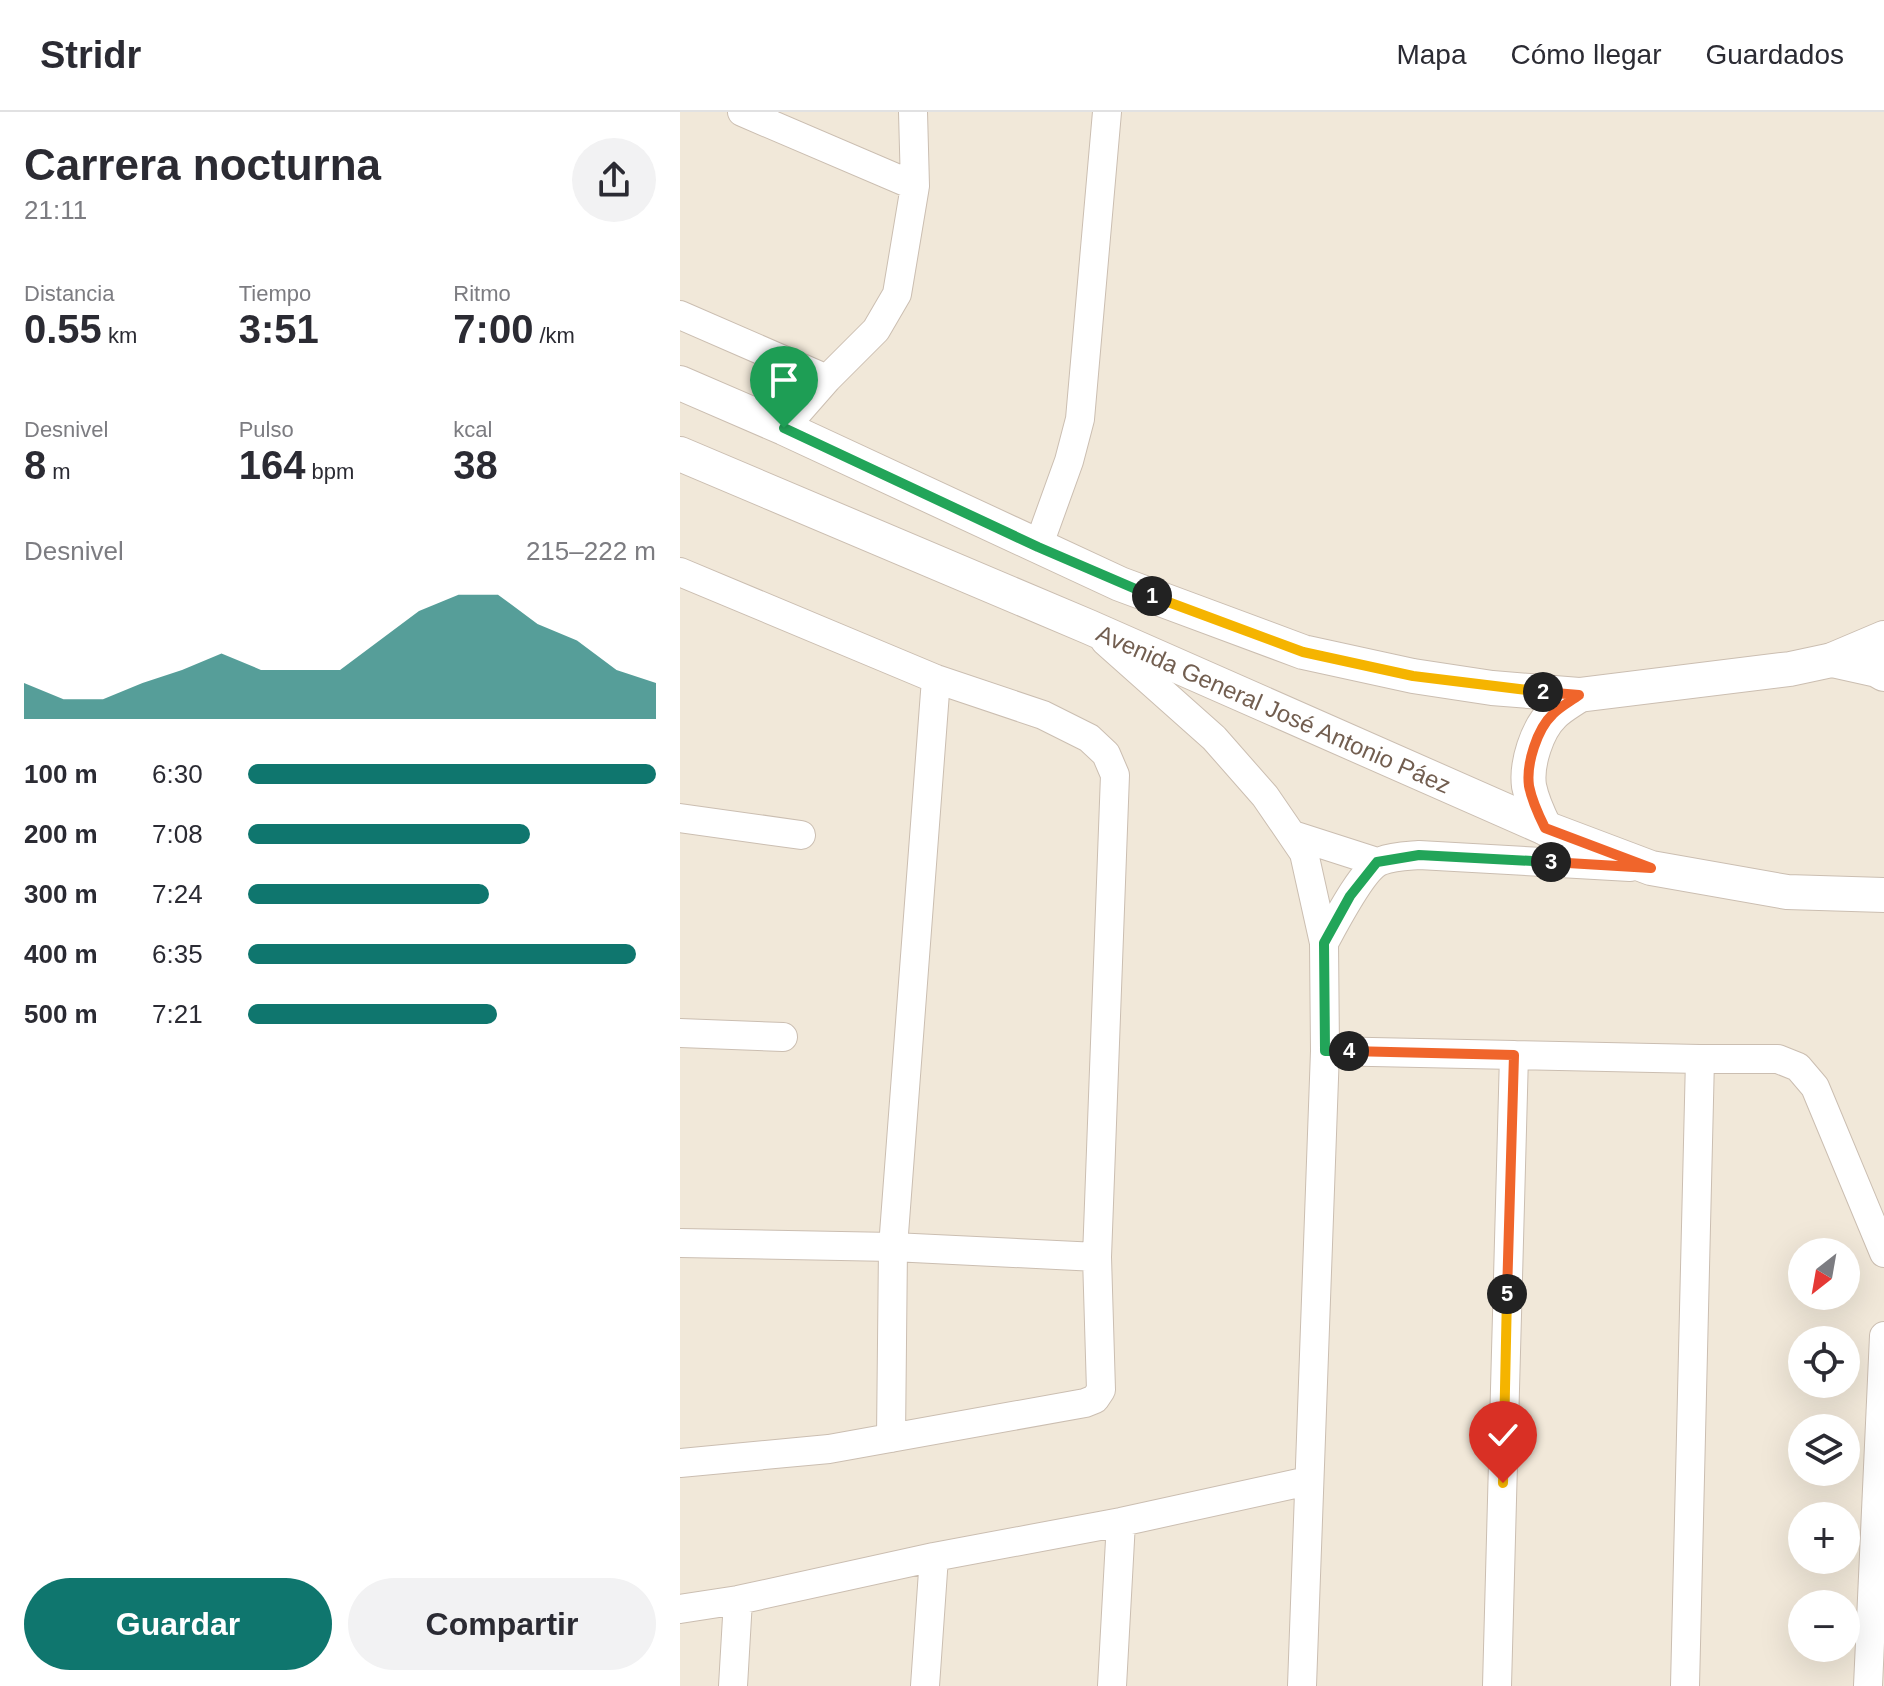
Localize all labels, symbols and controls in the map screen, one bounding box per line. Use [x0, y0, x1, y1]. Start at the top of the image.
text: Stridr [40, 34, 141, 76]
text: Mapa [1396, 39, 1467, 70]
text: Cómo llegar [1511, 39, 1661, 70]
text: Guardados [1705, 39, 1844, 70]
button: share [572, 138, 656, 222]
text: Carrera nocturna [24, 140, 381, 189]
text: 21:11 [24, 195, 87, 225]
text: Distancia [24, 281, 114, 306]
text: Tiempo [239, 281, 311, 306]
text: Ritmo [453, 281, 511, 306]
text: 0.55 [24, 307, 102, 351]
text: 3:51 [239, 307, 319, 351]
text: 7:00 [453, 307, 533, 351]
text: km [102, 323, 137, 348]
text: /km [533, 323, 575, 348]
pin [750, 346, 818, 428]
icon: arrive [762, 358, 806, 402]
text: Desnivel [24, 417, 108, 442]
text: Pulso [239, 417, 294, 442]
text: kcal [453, 417, 492, 442]
text: 8 [24, 443, 46, 487]
text: 164 [239, 443, 305, 487]
text: 38 [453, 443, 498, 487]
text: m [46, 459, 71, 484]
text: bpm [305, 459, 354, 484]
text: Desnivel [24, 536, 124, 566]
text: 215–222 m [526, 536, 656, 566]
pin: 1 [1132, 576, 1172, 616]
text: 1 [1146, 583, 1158, 608]
street label: Avenida General José Antonio Páez [1093, 619, 1455, 798]
pin: 2 [1523, 672, 1563, 712]
text: 2 [1537, 679, 1549, 704]
text: 100 m [24, 759, 98, 789]
text: 6:30 [152, 759, 203, 789]
text: 200 m [24, 819, 98, 849]
text: 7:08 [152, 819, 203, 849]
pin: 3 [1531, 842, 1571, 882]
text: 3 [1545, 849, 1557, 874]
text: 300 m [24, 879, 98, 909]
text: 7:24 [152, 879, 203, 909]
text: 400 m [24, 939, 98, 969]
text: 6:35 [152, 939, 203, 969]
text: 500 m [24, 999, 98, 1029]
text: 7:21 [152, 999, 203, 1029]
pin: 4 [1329, 1031, 1369, 1071]
text: 4 [1343, 1038, 1355, 1063]
north arrow [1788, 1238, 1860, 1310]
map controls [1788, 1238, 1860, 1662]
pin: 5 [1487, 1274, 1527, 1314]
text: 5 [1501, 1281, 1513, 1306]
button: locate [1788, 1326, 1860, 1398]
pin [1469, 1401, 1537, 1483]
icon: check [1481, 1413, 1525, 1457]
button: layers [1788, 1414, 1860, 1486]
button: + [1788, 1502, 1860, 1574]
button: Guardar [24, 1578, 332, 1670]
button: Compartir [348, 1578, 656, 1670]
button: − [1788, 1590, 1860, 1662]

